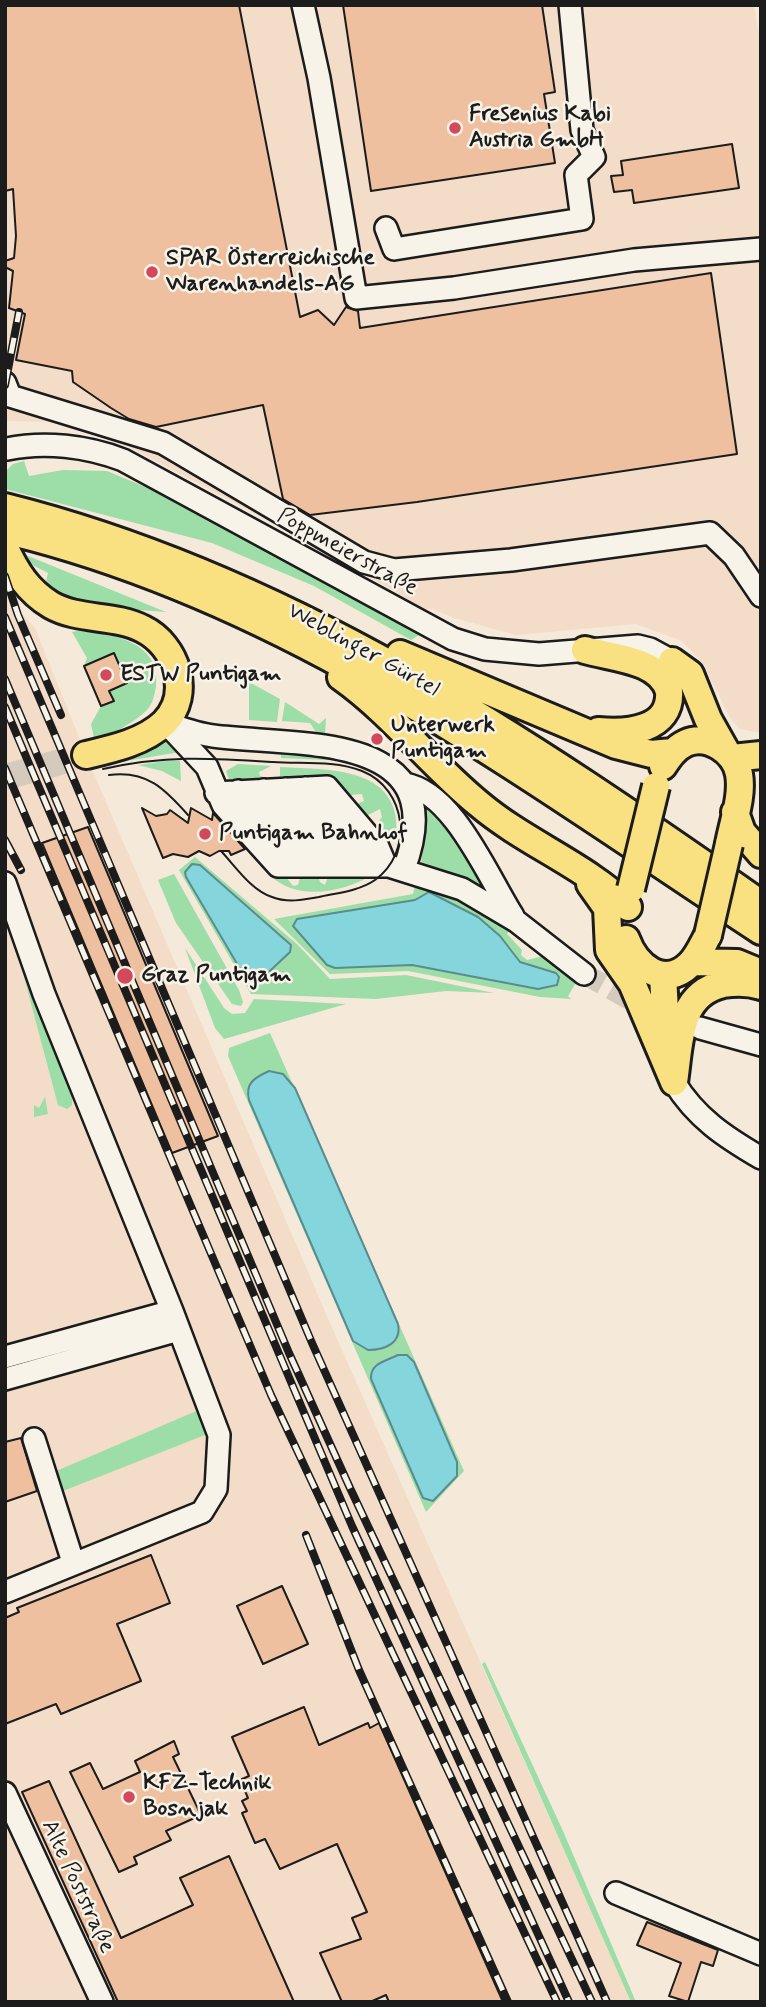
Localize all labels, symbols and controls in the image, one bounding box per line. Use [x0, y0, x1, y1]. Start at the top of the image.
place label: Fresenius Kabi Austria GmbH [469, 101, 611, 155]
marker: Fresenius Kabi Austria GmbH [447, 120, 463, 136]
place label: SPAR Österreichische Warenhandels-AG [166, 245, 375, 299]
marker: SPAR Österreichische Warenhandels-AG [144, 264, 160, 280]
street label: Poppmeierstraße [272, 503, 422, 603]
street label: Weblinger Gürtel [282, 598, 444, 704]
place label: ESTW Puntigam [120, 661, 281, 689]
marker: ESTW Puntigam [98, 667, 114, 683]
place label: Unterwerk Puntigam [391, 712, 495, 766]
marker: Unterwerk Puntigam [369, 731, 385, 747]
place label: Puntigam Bahnhof [219, 820, 408, 848]
marker: Puntigam Bahnhof [197, 826, 213, 842]
place label: Graz Puntigam [141, 962, 291, 990]
marker: Graz Puntigam [115, 966, 135, 986]
place label: KFZ-Technik Bosnjak [143, 1770, 271, 1824]
marker: KFZ-Technik Bosnjak [121, 1789, 137, 1805]
street label: Alte Poststraße [34, 1816, 120, 1958]

